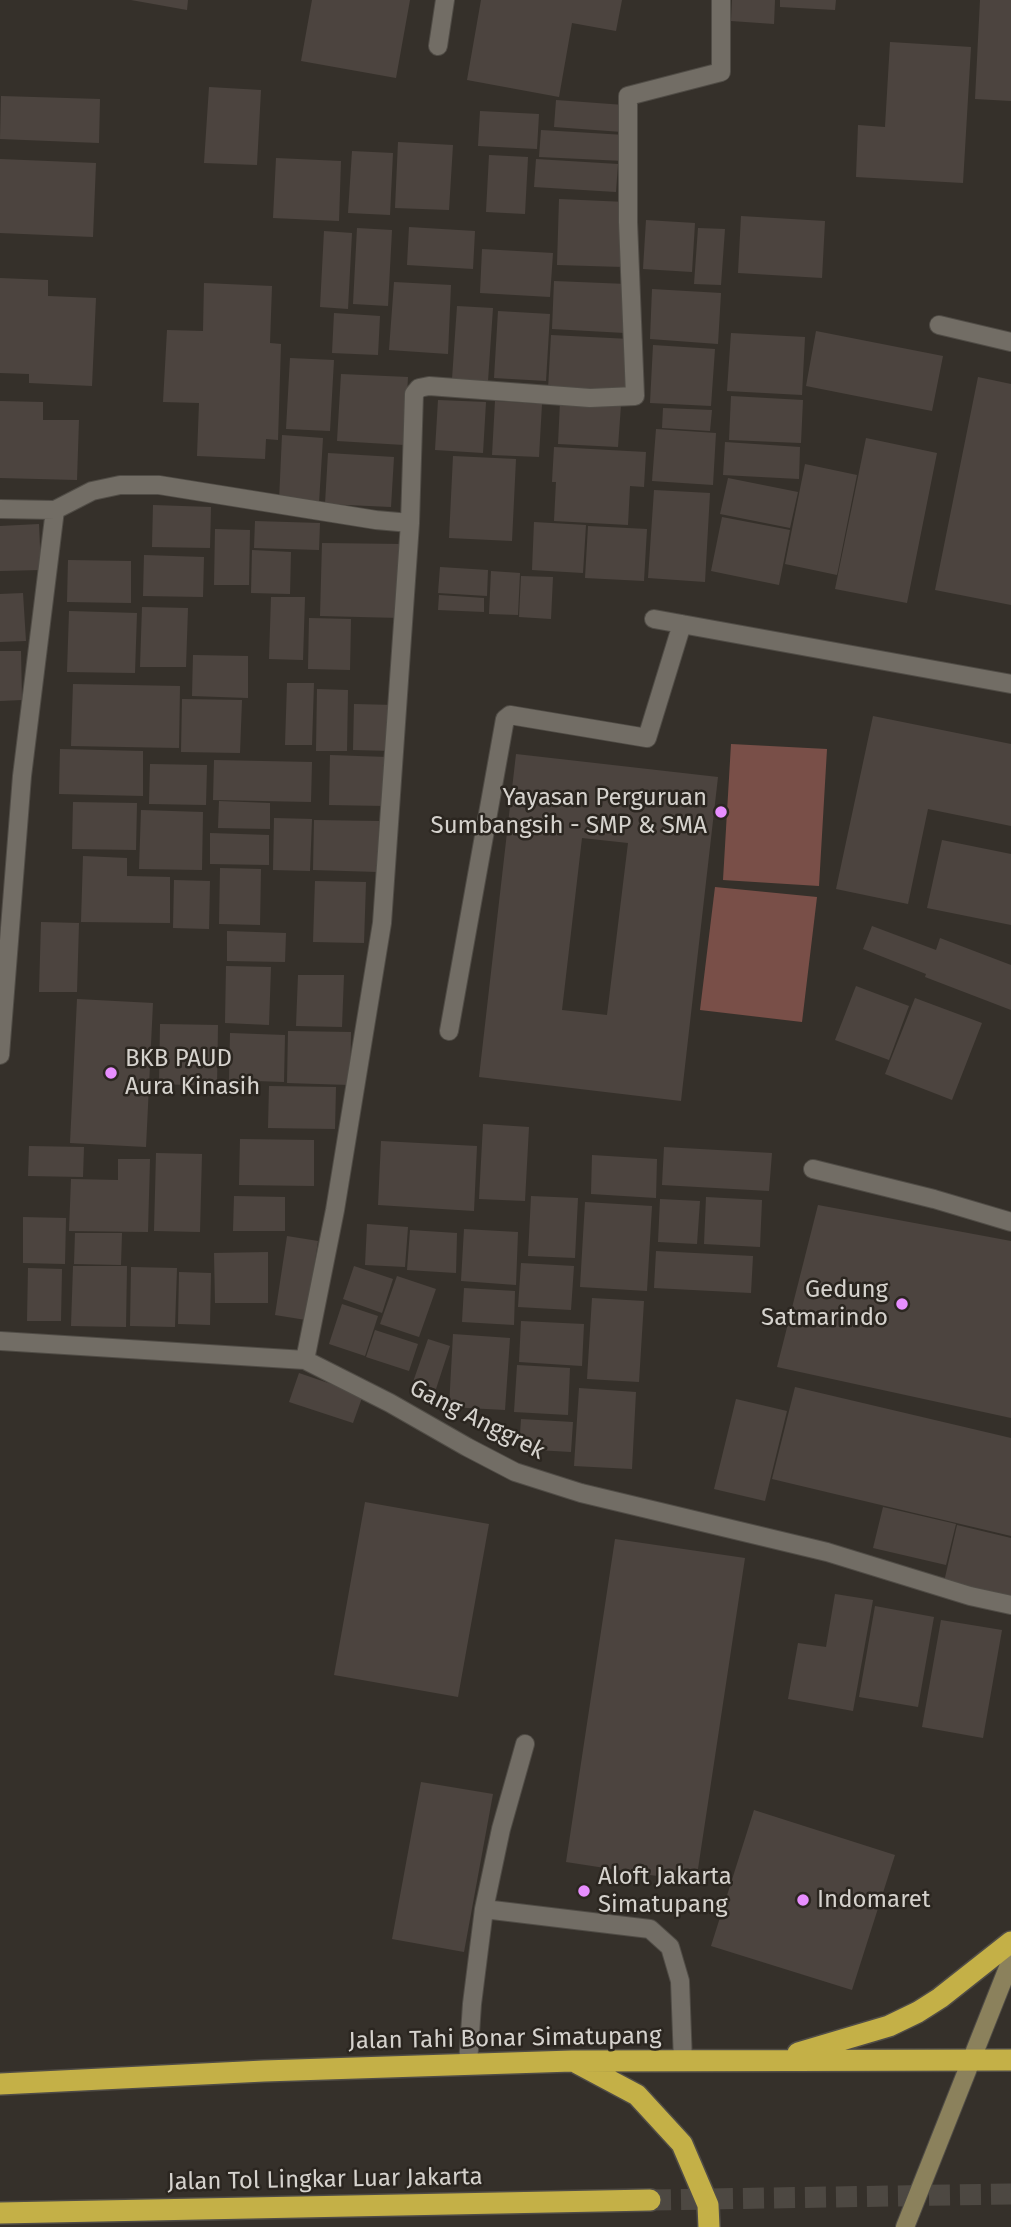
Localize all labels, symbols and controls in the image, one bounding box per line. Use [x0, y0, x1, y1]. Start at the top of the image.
place label: Yayasan Perguruan Sumbangsih - SMP & SMA [431, 784, 707, 840]
marker: Yayasan Perguruan Sumbangsih - SMP & SMA [713, 804, 729, 820]
place label: BKB PAUD Aura Kinasih [125, 1045, 260, 1101]
marker: BKB PAUD Aura Kinasih [103, 1065, 119, 1081]
place label: Gedung Satmarindo [761, 1276, 888, 1332]
marker: Gedung Satmarindo [894, 1296, 910, 1312]
street label: Gang Anggrek [405, 1374, 549, 1466]
place label: Aloft Jakarta Simatupang [598, 1863, 732, 1919]
marker: Aloft Jakarta Simatupang [576, 1883, 592, 1899]
place label: Indomaret [817, 1886, 930, 1914]
marker: Indomaret [795, 1892, 811, 1908]
street label: Jalan Tahi Bonar Simatupang [348, 2022, 662, 2056]
street label: Jalan Tol Lingkar Luar Jakarta [167, 2163, 483, 2197]

